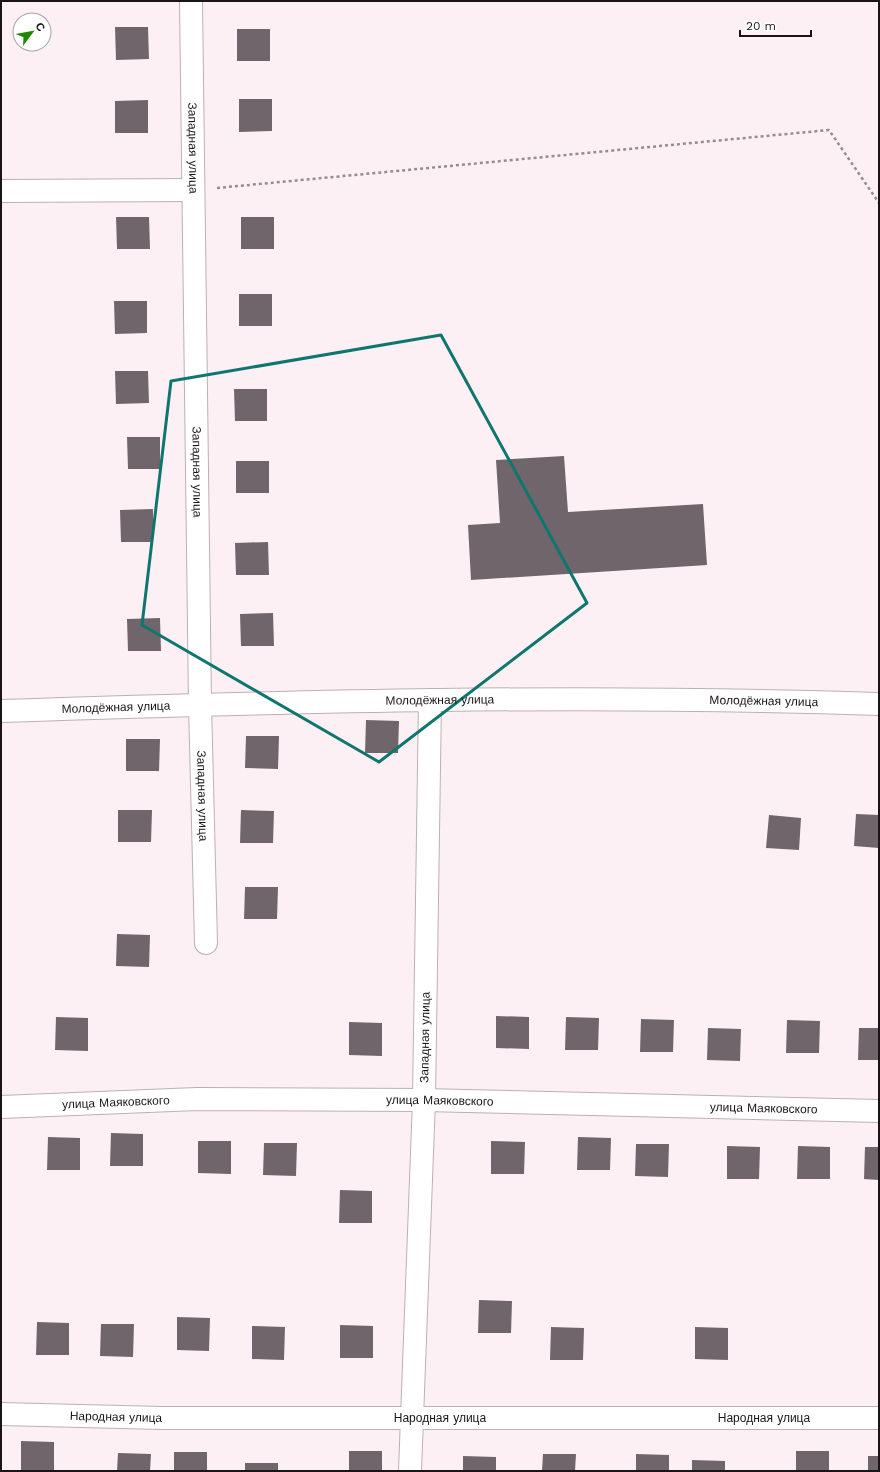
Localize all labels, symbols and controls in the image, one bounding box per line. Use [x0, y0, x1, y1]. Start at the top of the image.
north arrow [12, 12, 52, 52]
scale bar [740, 12, 811, 38]
text: 20 m [746, 19, 776, 33]
text: С [32, 20, 48, 34]
street label: Западная улица [185, 102, 200, 194]
street label: Западная улица [189, 426, 205, 518]
street label: Молодёжная улица [385, 692, 495, 708]
street label: Молодёжная улица [709, 693, 819, 709]
street label: Молодёжная улица [61, 699, 171, 716]
street label: Западная улица [194, 750, 210, 842]
street label: Западная улица [417, 991, 433, 1083]
street label: улица Маяковского [62, 1093, 170, 1111]
street label: улица Маяковского [386, 1093, 494, 1109]
street label: улица Маяковского [710, 1100, 818, 1117]
street label: Народная улица [70, 1409, 163, 1425]
street label: Народная улица [394, 1411, 486, 1425]
street label: Народная улица [718, 1411, 810, 1425]

